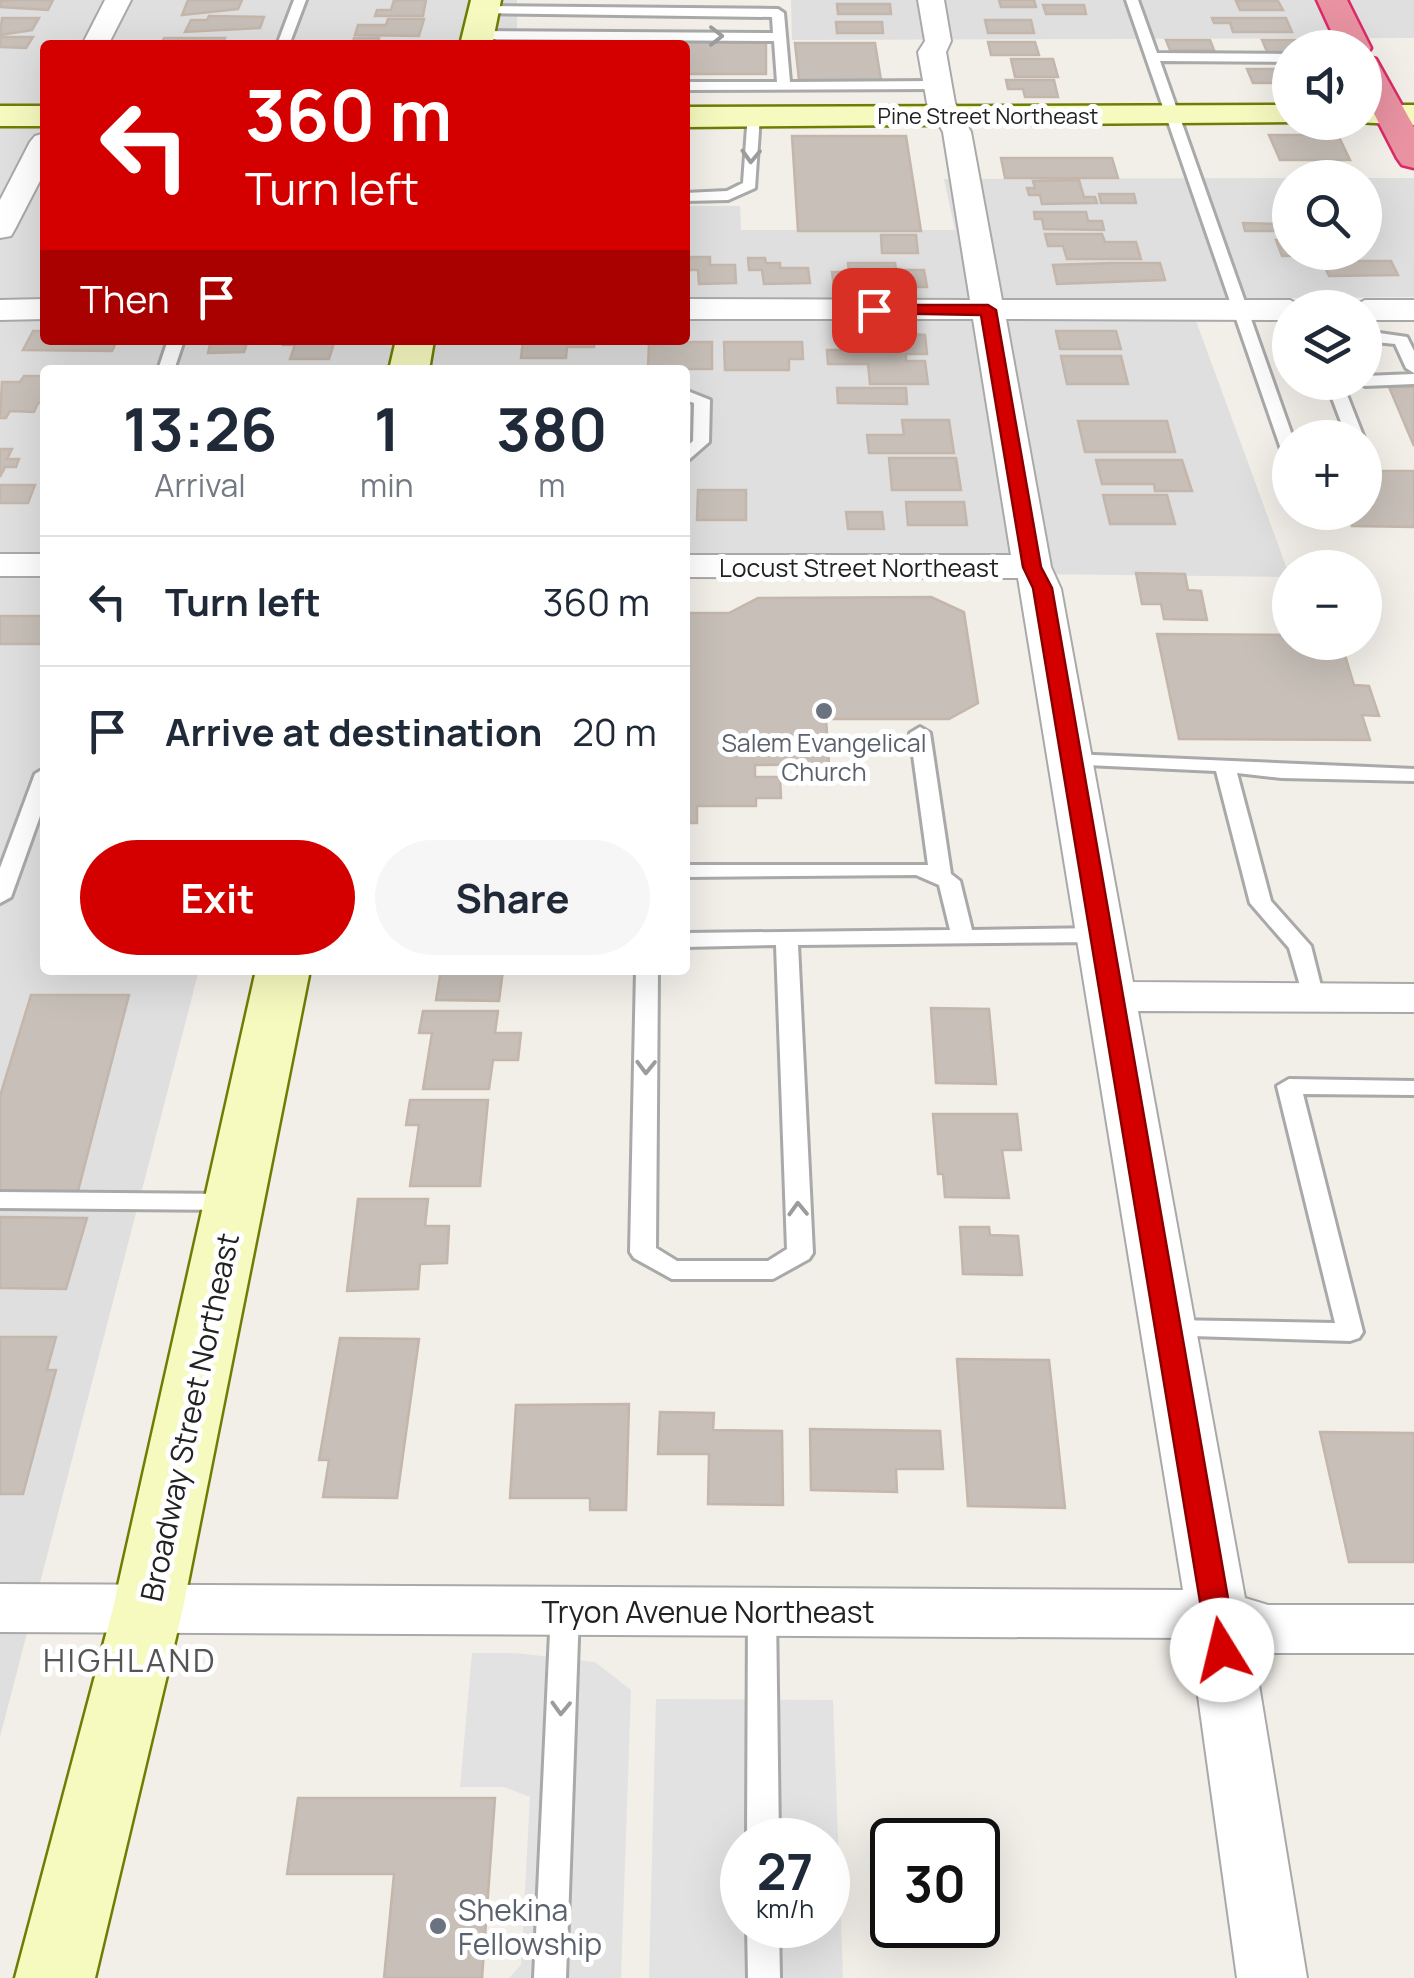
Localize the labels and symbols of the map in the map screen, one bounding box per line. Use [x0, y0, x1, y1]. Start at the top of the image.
one-way arrow [708, 25, 724, 47]
street label: Pine Street Northeast [878, 101, 1099, 131]
one-way arrow [741, 148, 762, 164]
pin [832, 268, 917, 353]
street label: Locust Street Northeast [719, 550, 999, 585]
marker: Salem Evangelical Church [813, 700, 835, 722]
place label: Salem Evangelical Church [721, 725, 927, 789]
one-way arrow [635, 1060, 657, 1076]
one-way arrow [787, 1201, 808, 1217]
street label: Broadway Street Northeast [130, 1229, 248, 1605]
street label: Tryon Avenue Northeast [541, 1591, 875, 1632]
position arrow [1170, 1598, 1274, 1702]
district label: HIGHLAND [43, 1638, 217, 1682]
one-way arrow [551, 1701, 572, 1717]
speed limit sign: 30 [870, 1818, 1000, 1948]
place label: Shekina Fellowship [458, 1889, 602, 1964]
marker: Shekina Fellowship [427, 1915, 449, 1937]

